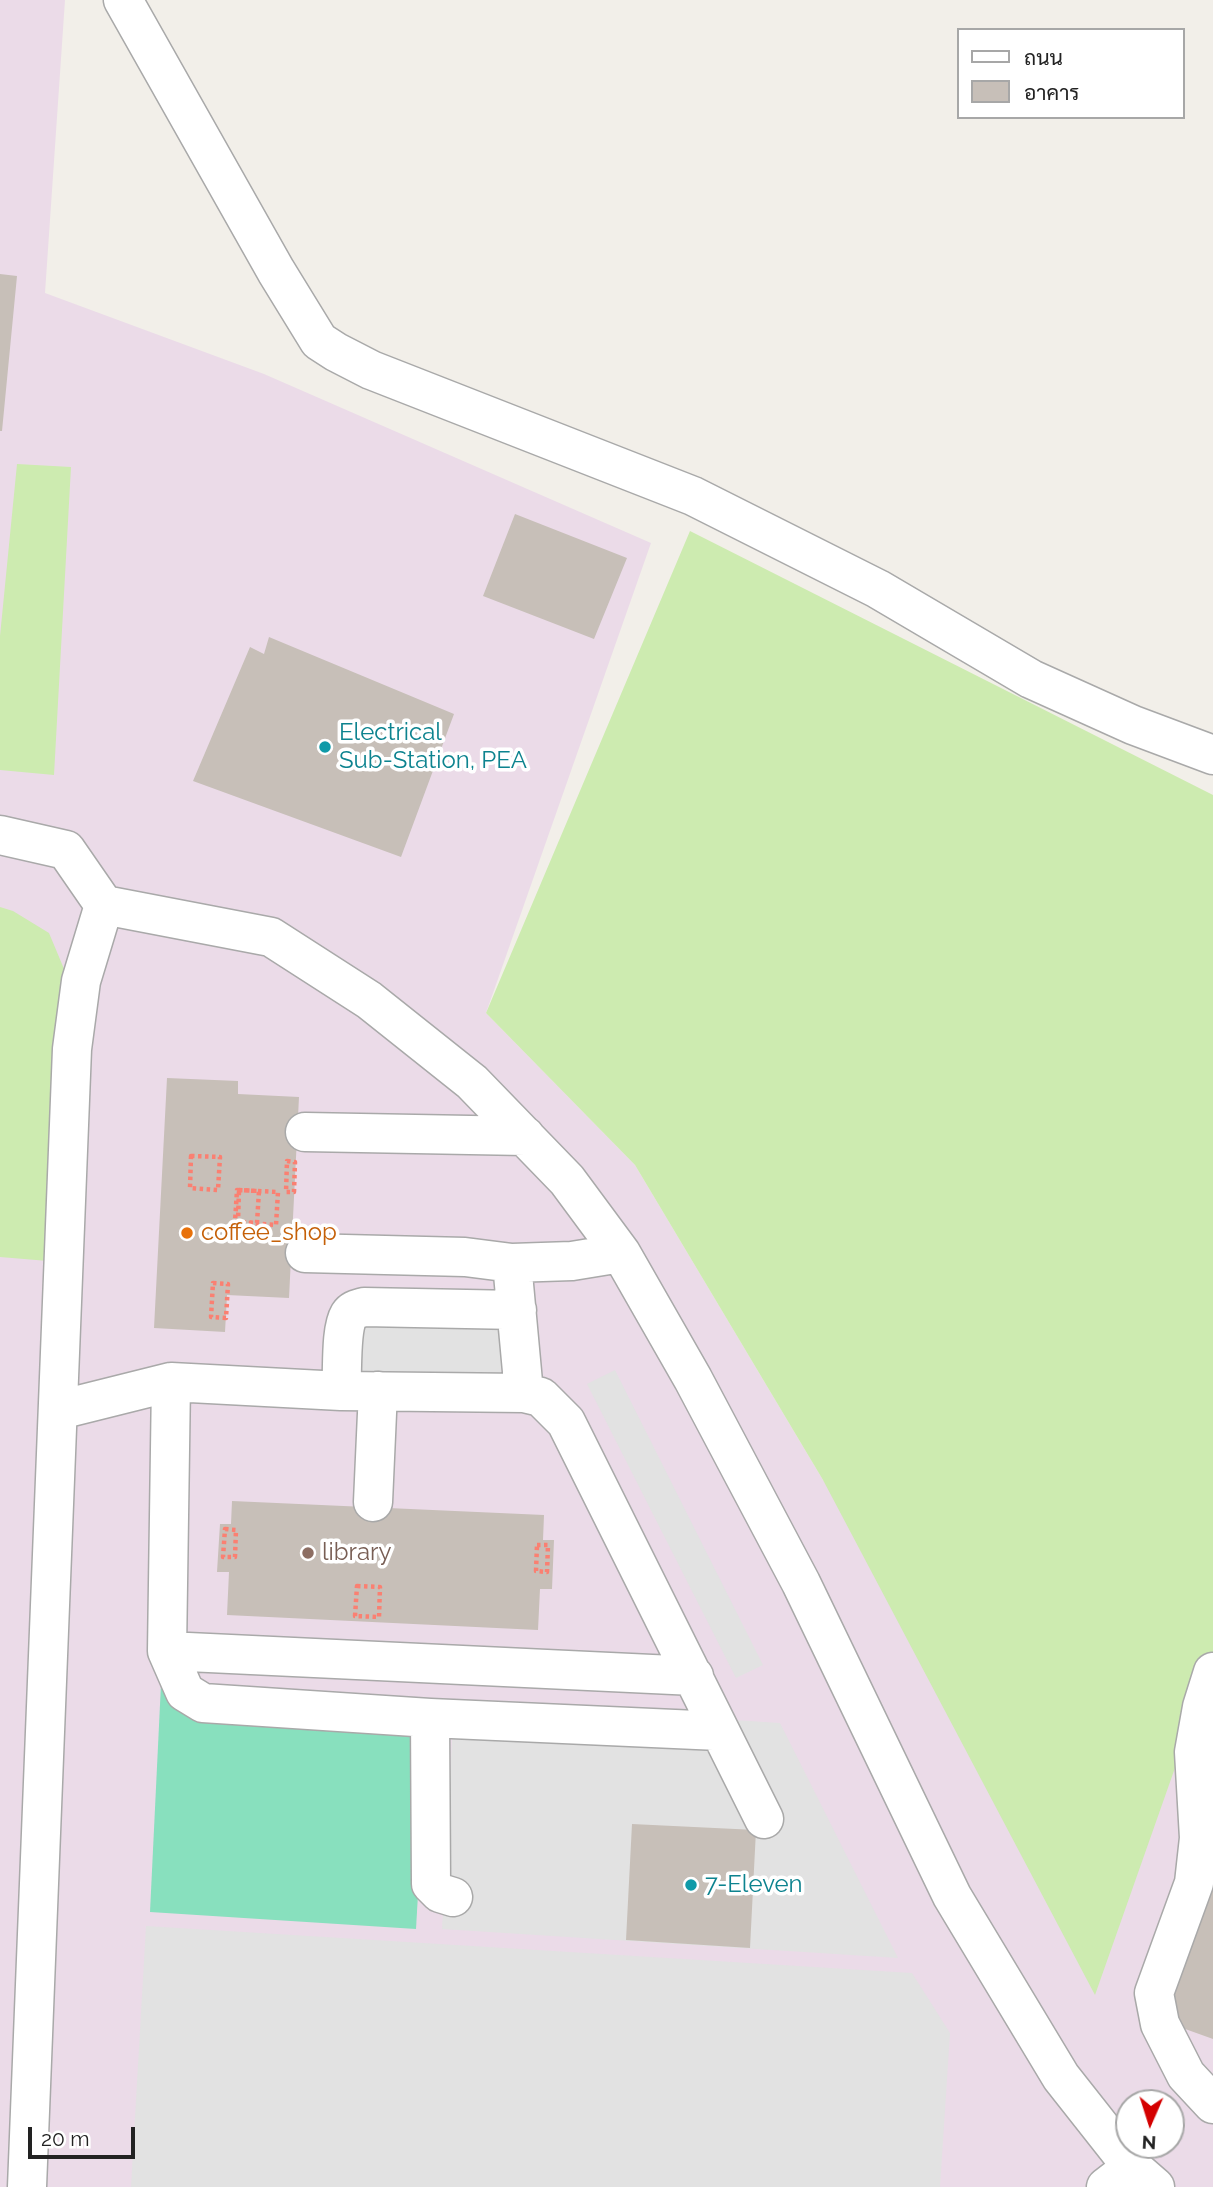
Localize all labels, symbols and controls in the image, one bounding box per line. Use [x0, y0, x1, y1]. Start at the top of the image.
legend [958, 28, 1185, 119]
text: ถนน [1024, 45, 1063, 70]
text: อาคาร [1024, 80, 1080, 105]
place label: Electrical Sub-Station, PEA [339, 719, 527, 775]
marker: Electrical Sub-Station, PEA [317, 739, 333, 755]
place label: coffee_shop [201, 1219, 337, 1247]
marker: coffee_shop [179, 1225, 195, 1241]
place label: library [322, 1539, 391, 1567]
marker: library [300, 1545, 316, 1561]
place label: 7-Eleven [705, 1871, 803, 1899]
marker: 7-Eleven [683, 1877, 699, 1893]
north arrow [1115, 2089, 1185, 2159]
scale bar [32, 2114, 138, 2158]
text: 20 m [41, 2126, 89, 2151]
text: N [1141, 2132, 1157, 2154]

